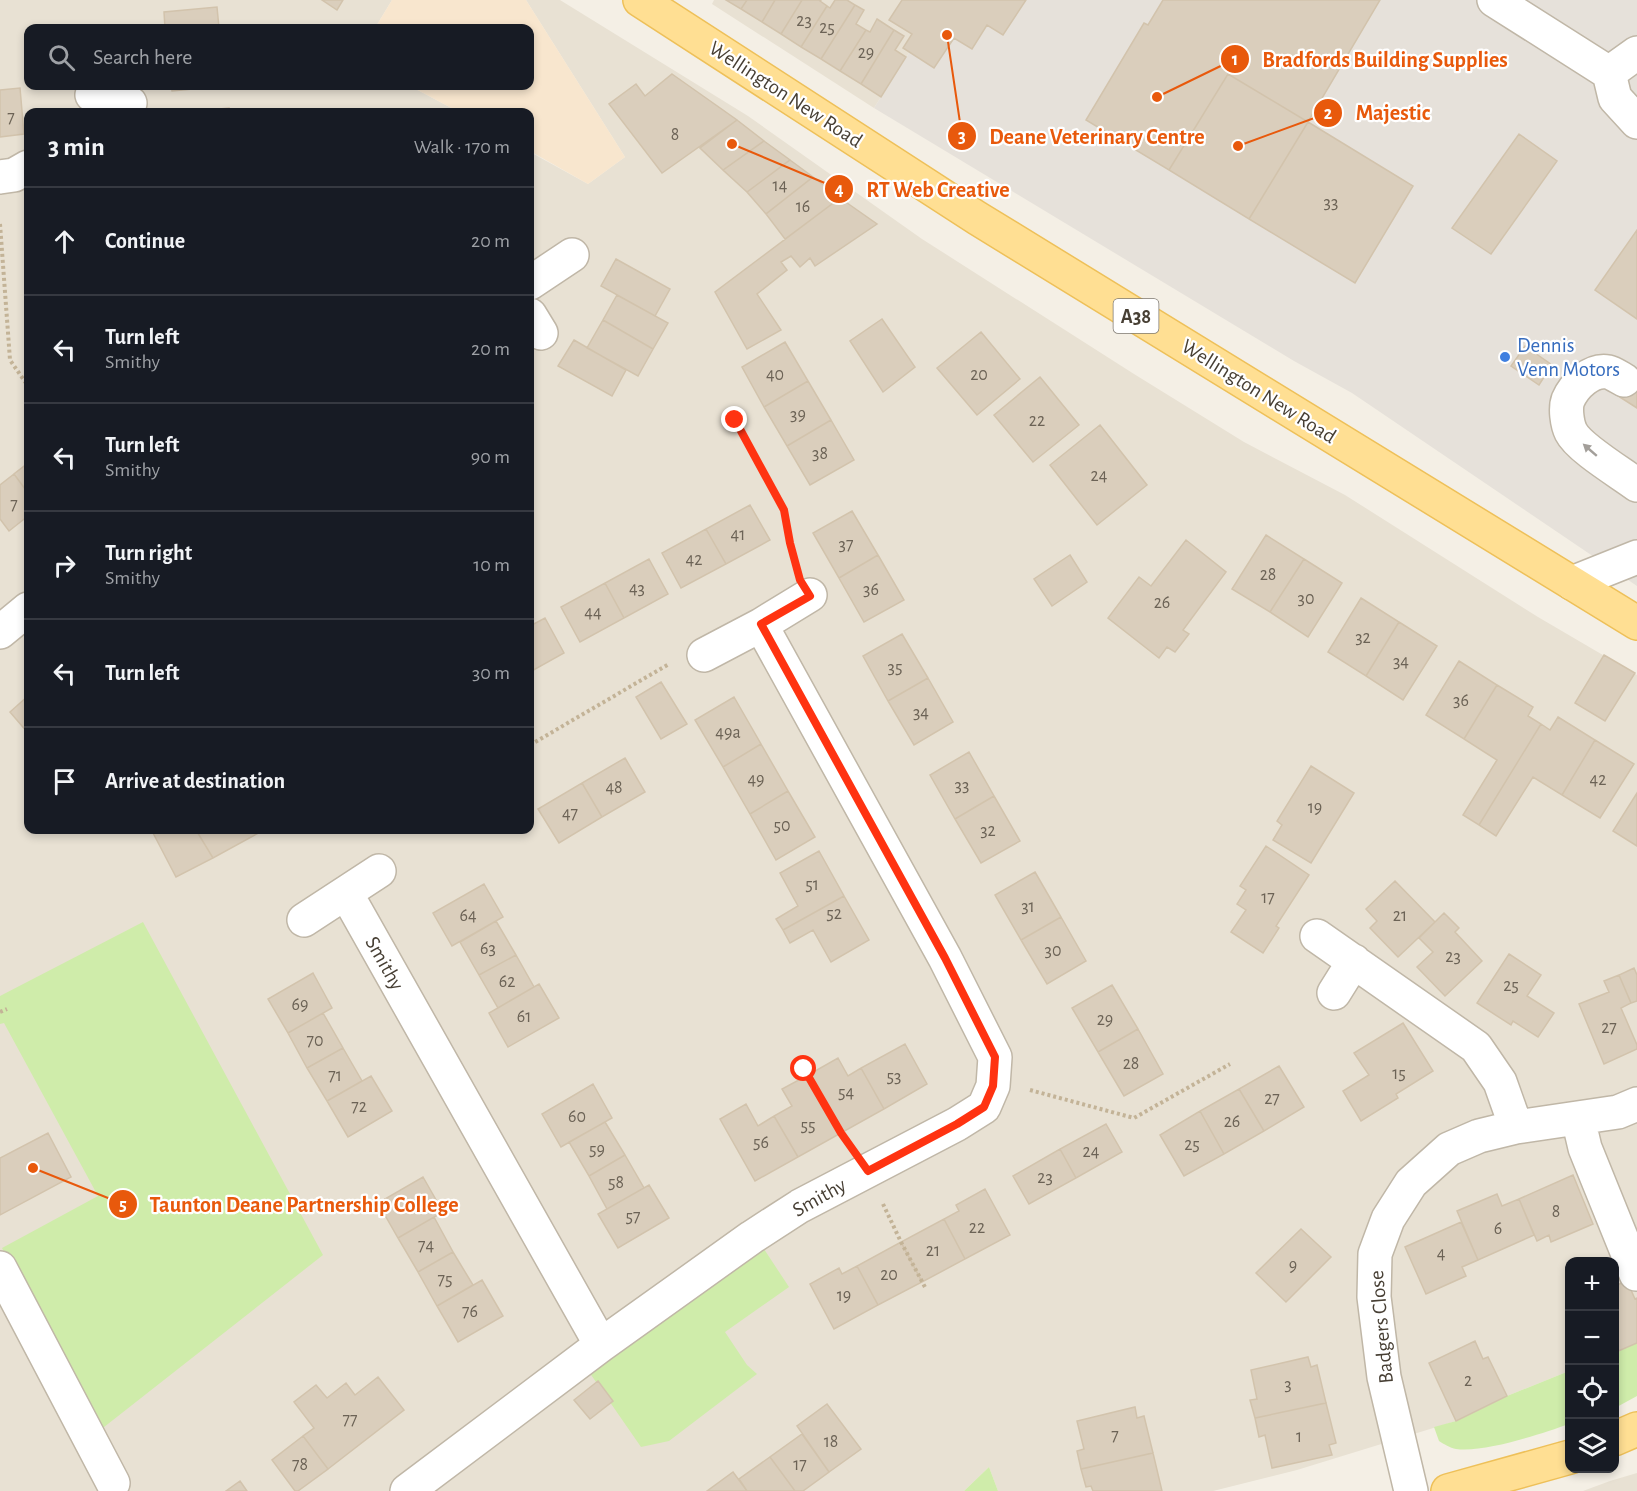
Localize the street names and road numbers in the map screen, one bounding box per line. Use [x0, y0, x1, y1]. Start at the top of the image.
street label: Wellington New Road [705, 37, 866, 152]
road number: A38 [1114, 299, 1158, 333]
street label: Wellington New Road [1178, 335, 1340, 448]
street label: Smithy [361, 933, 408, 994]
street label: Smithy [789, 1174, 850, 1221]
street label: Badgers Close [1366, 1269, 1397, 1384]

